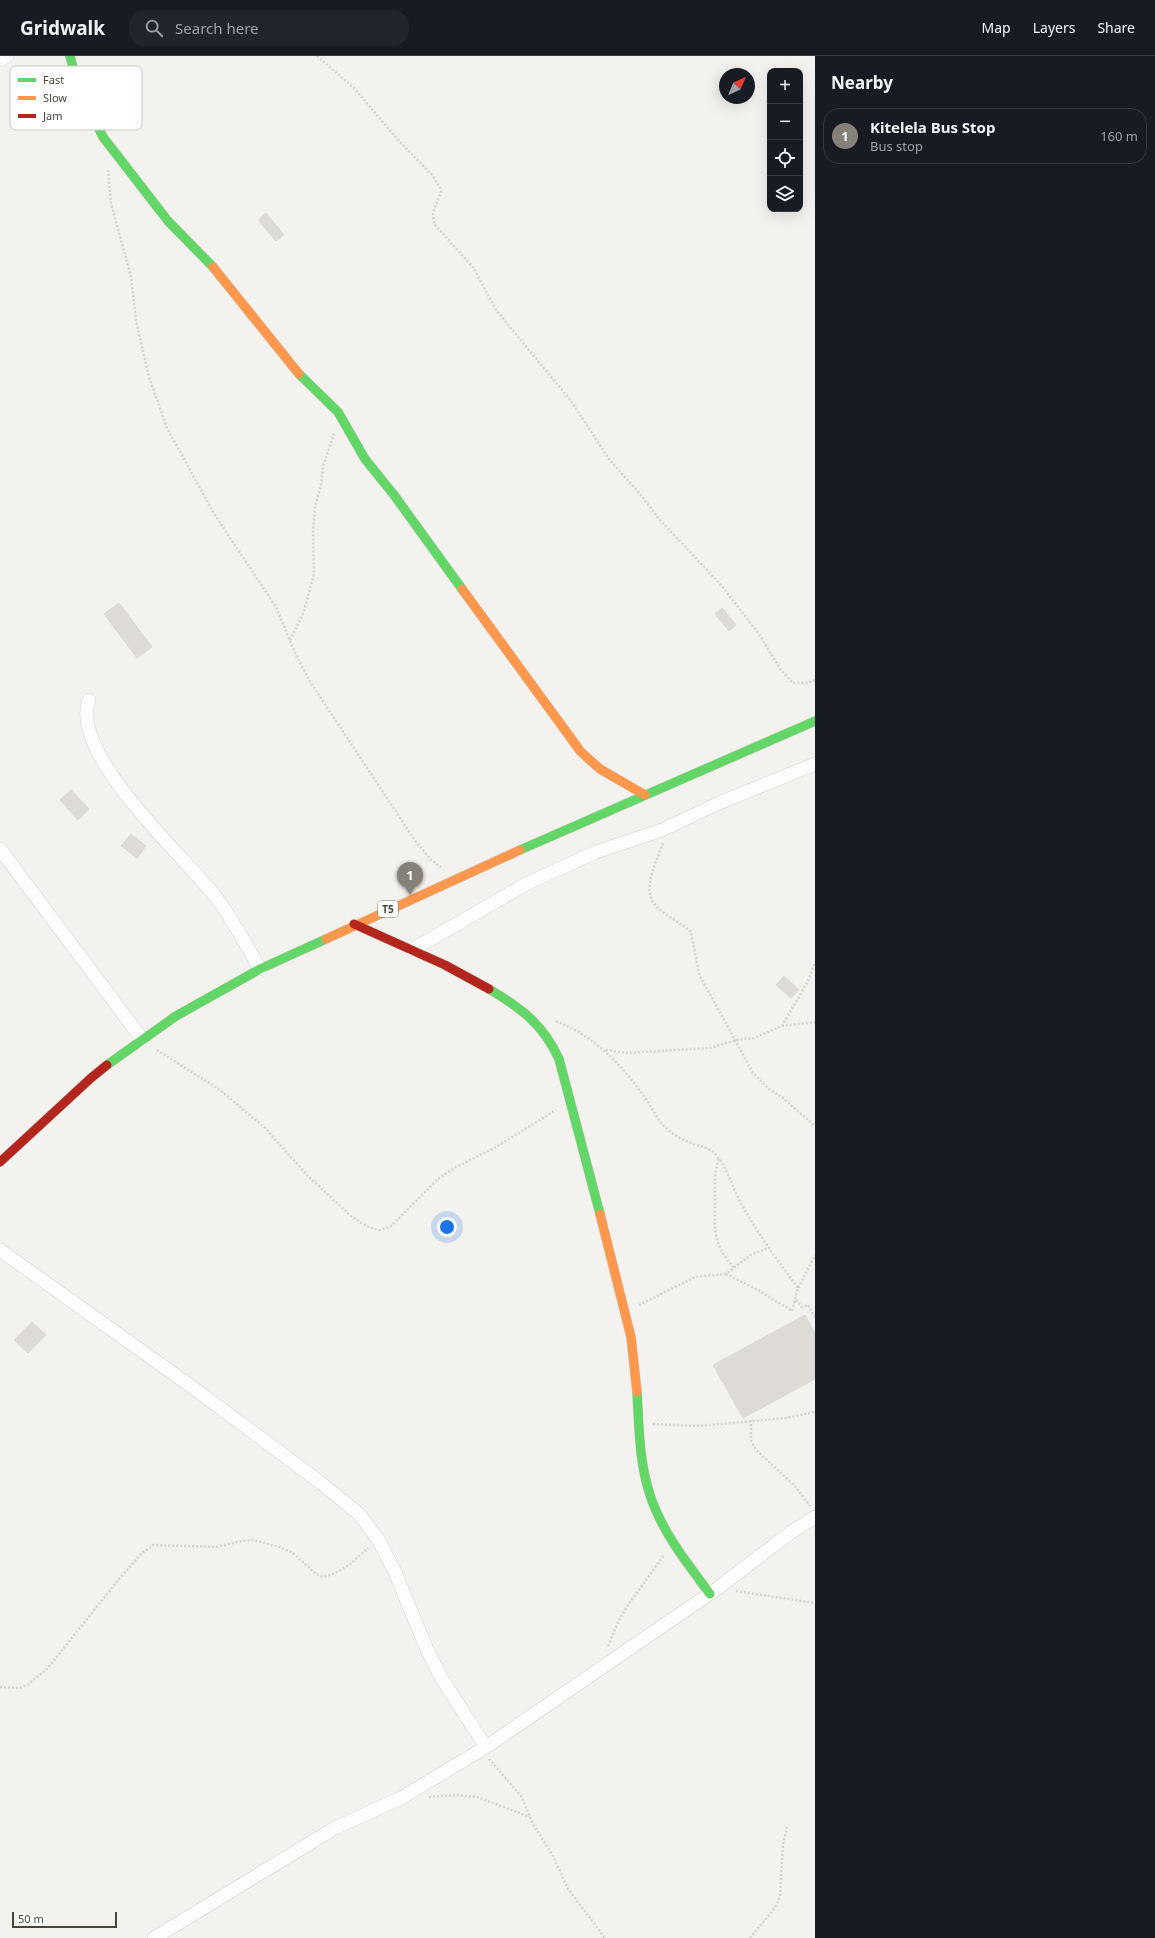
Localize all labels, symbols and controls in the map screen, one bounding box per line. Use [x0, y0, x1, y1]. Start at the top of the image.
search box [129, 10, 409, 46]
text: Gridwalk [20, 15, 105, 41]
icon: search [143, 17, 165, 39]
text: Search here [175, 18, 259, 38]
text: Map [982, 18, 1011, 37]
text: Layers [1033, 18, 1075, 37]
text: Share [1097, 18, 1135, 37]
legend [10, 66, 142, 130]
north arrow [719, 68, 755, 104]
map controls [767, 68, 803, 212]
button: + [767, 68, 803, 104]
text: Nearby [831, 71, 893, 94]
text: Fast [43, 72, 64, 87]
text: Slow [43, 90, 67, 105]
button: − [767, 104, 803, 140]
text: Jam [42, 108, 62, 123]
text: Kitelela Bus Stop [870, 117, 995, 137]
text: 1 [841, 127, 849, 145]
text: 160 m [1100, 127, 1138, 145]
text: Bus stop [870, 137, 923, 155]
button: locate [767, 140, 803, 176]
button: layers [767, 176, 803, 212]
pin: 1 [397, 862, 423, 895]
road number: T5 [378, 901, 398, 917]
your location [437, 1217, 457, 1237]
scale bar [12, 1910, 117, 1929]
text: 50 m [18, 1911, 44, 1926]

